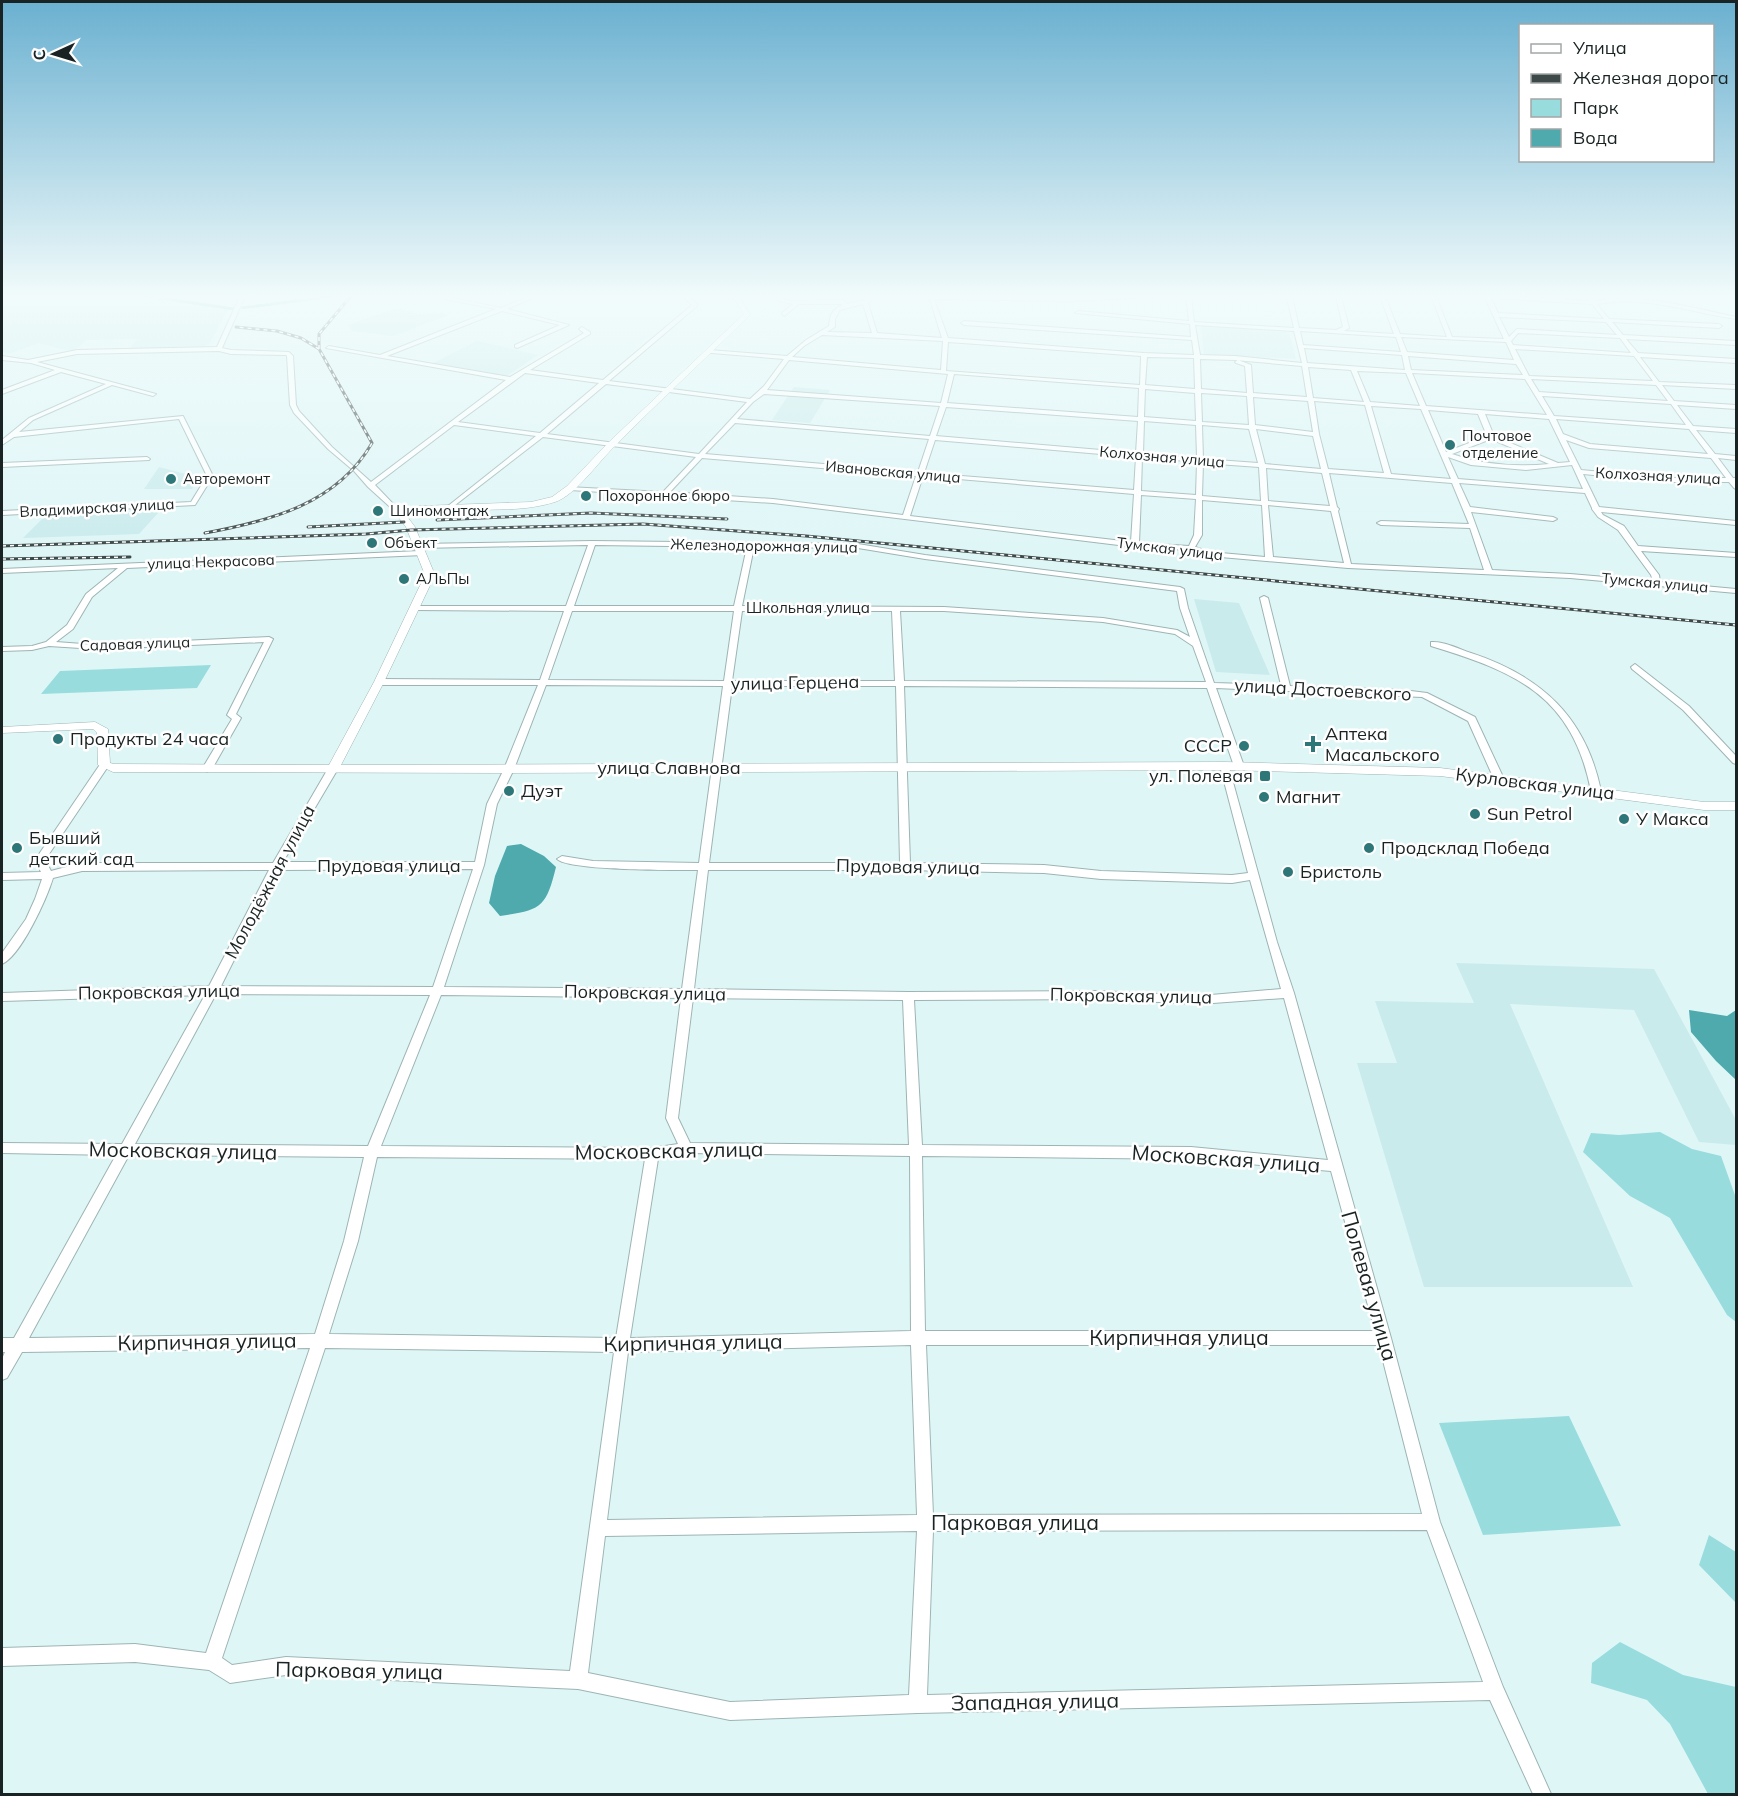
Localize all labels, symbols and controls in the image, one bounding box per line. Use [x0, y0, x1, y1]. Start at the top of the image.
north arrow [24, 24, 84, 84]
legend [1519, 24, 1714, 162]
text: Улица [1572, 36, 1627, 59]
text: С [29, 49, 49, 61]
text: Железная дорога [1573, 66, 1729, 89]
text: Парк [1573, 96, 1619, 119]
text: Вода [1573, 126, 1618, 149]
place label: Почтовое отделение [1462, 426, 1538, 462]
marker: Почтовое отделение [1443, 438, 1457, 452]
street label: Колхозная улица [1099, 442, 1225, 471]
street label: Ивановская улица [825, 456, 961, 487]
street label: Колхозная улица [1595, 463, 1721, 488]
place label: Авторемонт [183, 469, 270, 488]
marker: Авторемонт [164, 472, 178, 486]
place label: Похоронное бюро [598, 486, 730, 505]
marker: Похоронное бюро [579, 489, 593, 503]
street label: Владимирская улица [19, 494, 175, 521]
place label: Шиномонтаж [390, 501, 490, 520]
marker: Шиномонтаж [371, 504, 385, 518]
place label: Объект [384, 533, 437, 552]
street label: Тумская улица [1116, 533, 1224, 564]
street label: Железнодорожная улица [670, 534, 858, 557]
marker: Объект [365, 536, 379, 550]
street label: улица Некрасова [147, 550, 275, 573]
street label: Тумская улица [1601, 568, 1709, 597]
place label: АЛьПы [416, 569, 469, 588]
marker: АЛьПы [397, 572, 411, 586]
street label: Школьная улица [746, 598, 870, 617]
street label: Садовая улица [79, 632, 191, 655]
street label: улица Герцена [730, 670, 860, 695]
street label: улица Достоевского [1234, 673, 1412, 706]
place label: Аптека Масальского [1325, 722, 1440, 766]
place label: Продукты 24 часа [70, 727, 229, 750]
marker: Продукты 24 часа [51, 732, 65, 746]
place label: СССР [1184, 734, 1232, 757]
marker: Аптека Масальского [1306, 737, 1320, 751]
marker: СССР [1237, 739, 1251, 753]
street label: улица Славнова [597, 756, 741, 779]
street label: Курловская улица [1454, 762, 1616, 805]
place label: ул. Полевая [1149, 764, 1253, 787]
marker: ул. Полевая [1258, 769, 1272, 783]
place label: Дуэт [521, 779, 563, 802]
marker: Дуэт [502, 784, 516, 798]
place label: Магнит [1276, 785, 1341, 808]
marker: Магнит [1257, 790, 1271, 804]
street label: Молодёжная улица [219, 801, 320, 963]
place label: Sun Petrol [1487, 802, 1572, 825]
marker: Sun Petrol [1468, 807, 1482, 821]
place label: У Макса [1635, 807, 1709, 830]
marker: У Макса [1617, 812, 1631, 826]
place label: Бывший детский сад [29, 826, 134, 870]
place label: Продсклад Победа [1381, 836, 1550, 859]
marker: Бывший детский сад [10, 841, 24, 855]
marker: Продсклад Победа [1362, 841, 1376, 855]
street label: Прудовая улица [317, 854, 461, 877]
street label: Прудовая улица [836, 854, 980, 879]
place label: Бристоль [1300, 860, 1382, 883]
marker: Бристоль [1281, 865, 1295, 879]
street label: Покровская улица [78, 979, 240, 1004]
street label: Покровская улица [564, 980, 726, 1005]
street label: Покровская улица [1050, 983, 1212, 1008]
street label: Московская улица [88, 1135, 278, 1165]
street label: Московская улица [574, 1135, 764, 1165]
street label: Московская улица [1131, 1138, 1321, 1178]
street label: Полевая улица [1336, 1208, 1404, 1364]
street label: Кирпичная улица [1089, 1324, 1269, 1350]
street label: Кирпичная улица [117, 1326, 297, 1356]
street label: Кирпичная улица [603, 1327, 783, 1357]
street label: Парковая улица [931, 1509, 1099, 1535]
street label: Парковая улица [275, 1656, 443, 1684]
street label: Западная улица [951, 1687, 1119, 1715]

